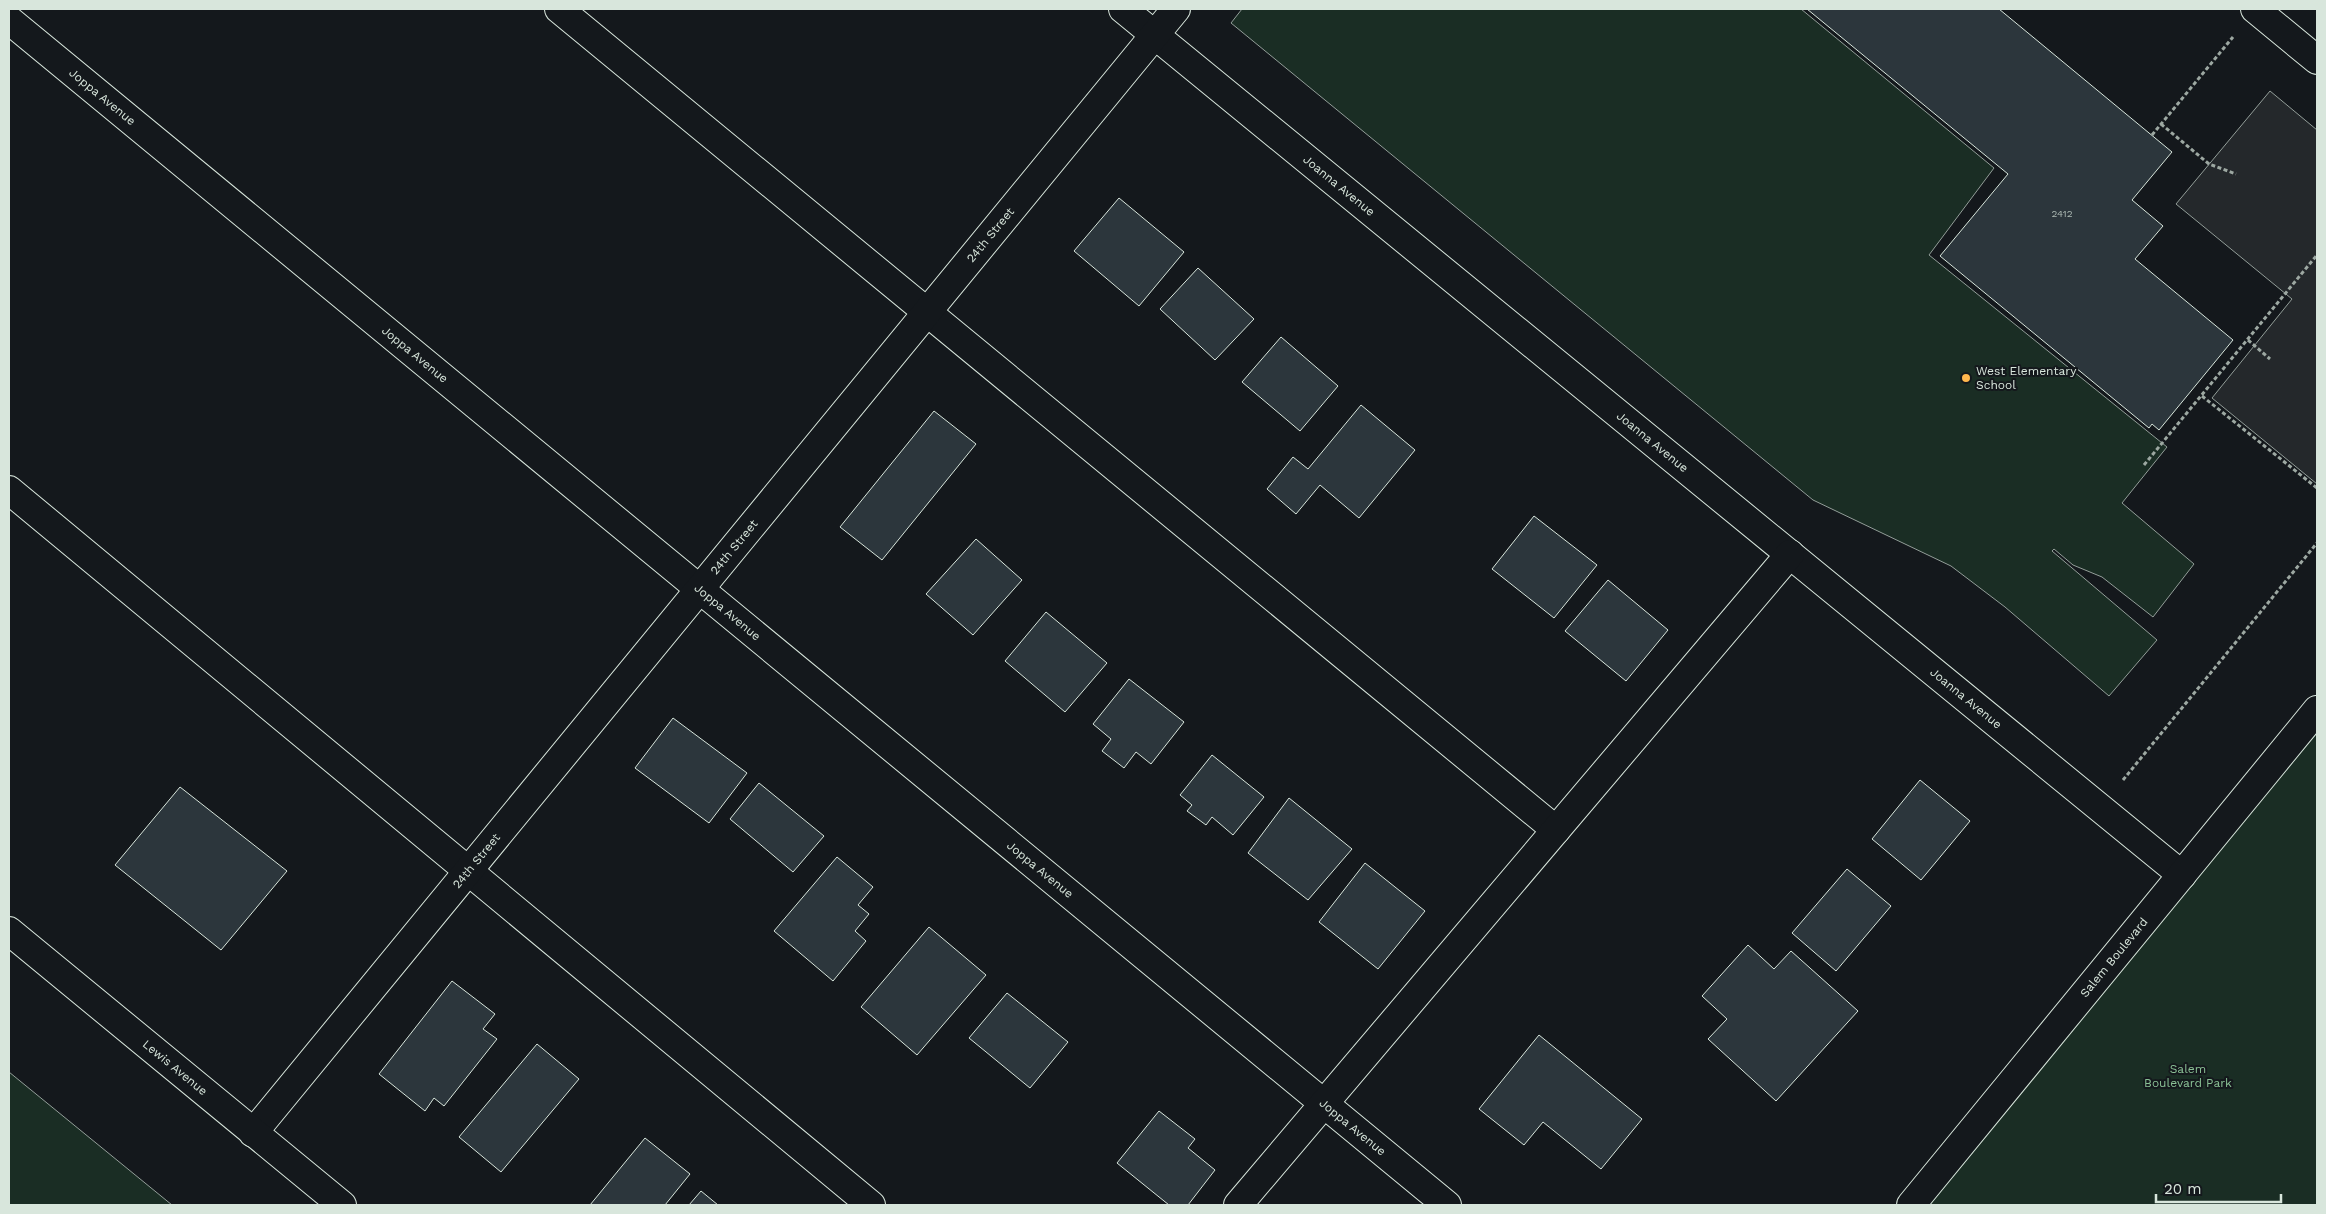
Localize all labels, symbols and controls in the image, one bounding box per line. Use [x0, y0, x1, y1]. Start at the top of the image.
street label: Joppa Avenue [66, 66, 138, 128]
street label: Joanna Avenue [1300, 152, 1378, 219]
street label: 24th Street [964, 205, 1017, 265]
house number: 2412 [2051, 208, 2073, 219]
street label: Joppa Avenue [379, 323, 451, 386]
place label: West Elementary School [1976, 364, 2077, 392]
marker: West Elementary School [1960, 372, 1972, 384]
street label: Joanna Avenue [1614, 409, 1691, 475]
street label: 24th Street [707, 517, 761, 577]
street label: Joppa Avenue [692, 581, 763, 643]
street label: Joanna Avenue [1927, 665, 2005, 732]
street label: 24th Street [450, 831, 503, 891]
street label: Joppa Avenue [1004, 838, 1076, 901]
street label: Salem Boulevard [2077, 915, 2151, 1000]
street label: Lewis Avenue [140, 1037, 210, 1098]
park label: Salem Boulevard Park [2144, 1062, 2232, 1090]
street label: Joppa Avenue [1317, 1096, 1389, 1159]
scale bar [2156, 1172, 2281, 1204]
text: 20 m [2164, 1180, 2202, 1198]

